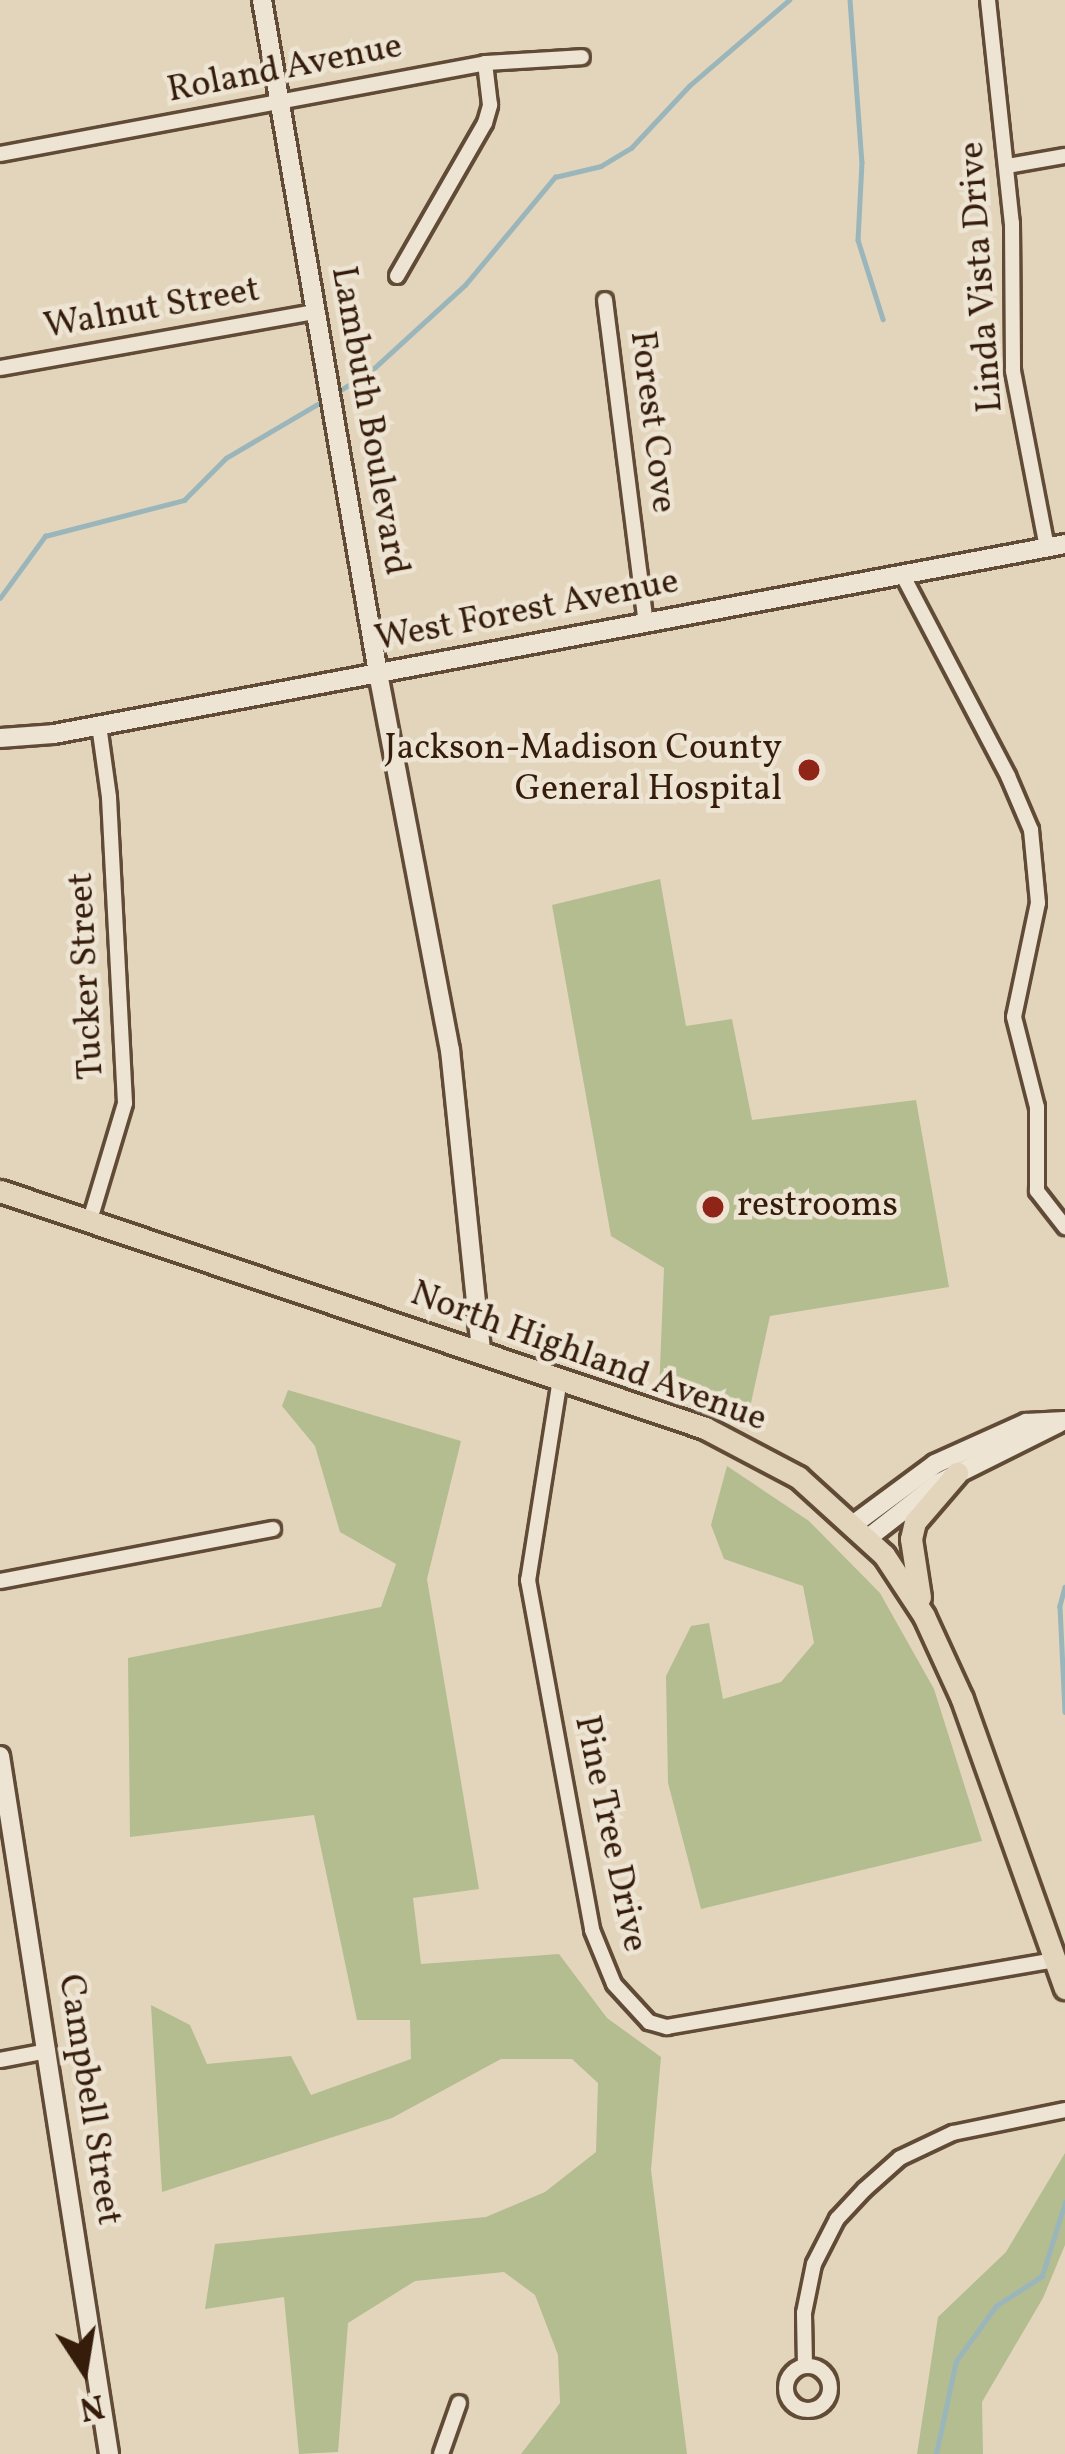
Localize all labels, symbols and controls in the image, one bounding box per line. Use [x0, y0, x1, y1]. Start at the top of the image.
street label: Roland Avenue [164, 26, 406, 114]
street label: Linda Vista Drive [952, 139, 1014, 415]
street label: Lambuth Boulevard [320, 263, 416, 579]
street label: Walnut Street [41, 270, 263, 350]
street label: Forest Cove [618, 329, 684, 515]
street label: West Forest Avenue [372, 561, 682, 663]
place label: Jackson-Madison County General Hospital [385, 727, 782, 812]
marker: Jackson-Madison County General Hospital [793, 754, 825, 786]
street label: Tucker Street [61, 871, 115, 1081]
place label: restrooms [737, 1185, 898, 1229]
marker: restrooms [700, 1194, 726, 1220]
street label: North Highland Avenue [404, 1273, 772, 1443]
street label: Pine Tree Drive [563, 1711, 655, 1957]
street label: Campbell Street [47, 1971, 129, 2229]
north arrow [24, 2310, 144, 2430]
text: N [75, 2380, 108, 2430]

